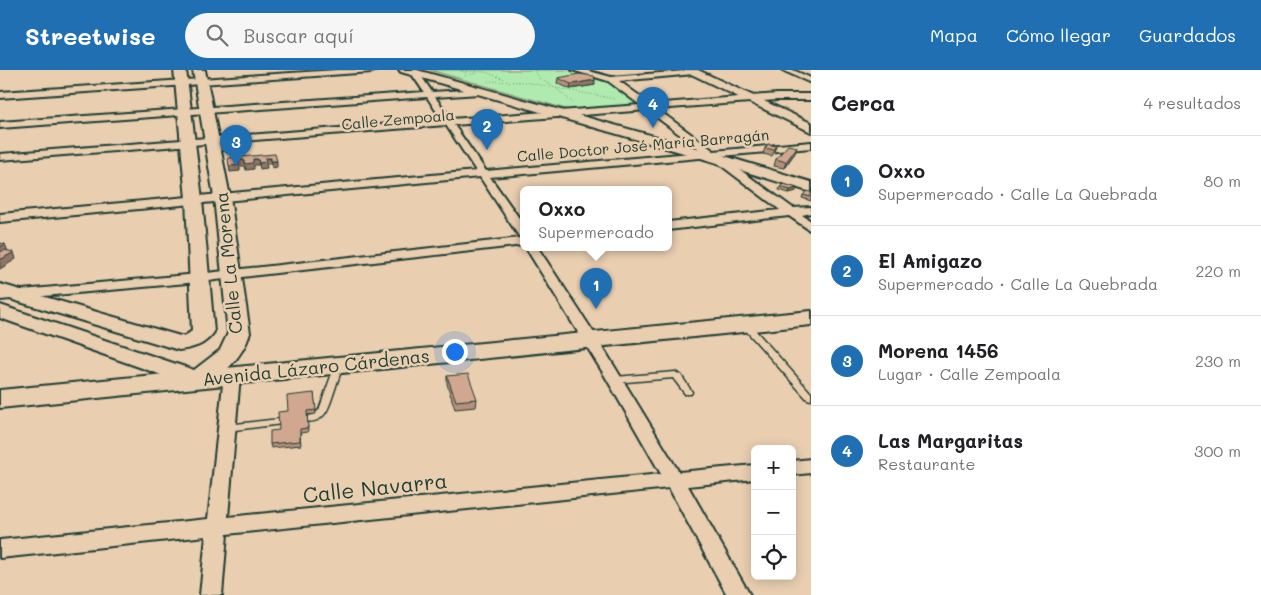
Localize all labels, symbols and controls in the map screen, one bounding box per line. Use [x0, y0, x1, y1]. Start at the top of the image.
search box [185, 13, 535, 58]
text: Streetwise [25, 20, 155, 51]
icon: search [203, 21, 231, 49]
text: Buscar aquí [243, 23, 354, 48]
text: Mapa [930, 23, 978, 47]
text: Cómo llegar [1006, 23, 1111, 47]
text: Guardados [1139, 23, 1236, 47]
pin: 4 [637, 87, 669, 128]
text: Cerca [831, 89, 896, 116]
text: 4 resultados [1144, 92, 1241, 113]
street label: Calle Zempoala [341, 104, 455, 134]
pin: 2 [471, 109, 503, 150]
street label: Calle Doctor José María Barragán [516, 124, 770, 166]
pin: 3 [220, 125, 252, 166]
text: Oxxo [878, 158, 925, 183]
text: 1 [843, 170, 851, 191]
text: 80 m [1204, 170, 1241, 191]
text: Supermercado · Calle La Quebrada [878, 183, 1158, 204]
popup [520, 186, 672, 251]
street label: Calle La Morena [209, 191, 247, 335]
text: Oxxo [538, 196, 585, 221]
text: Supermercado [538, 221, 654, 242]
text: El Amigazo [878, 248, 982, 273]
text: 2 [843, 260, 851, 281]
text: 220 m [1195, 260, 1241, 281]
pin: 1 [580, 268, 612, 309]
text: Supermercado · Calle La Quebrada [878, 273, 1158, 294]
text: Morena 1456 [878, 338, 999, 363]
your location [442, 339, 468, 365]
street label: Avenida Lázaro Cárdenas [201, 343, 431, 391]
text: 3 [842, 350, 852, 371]
text: 230 m [1195, 350, 1241, 371]
text: Lugar · Calle Zempoala [878, 363, 1061, 384]
text: Las Margaritas [878, 428, 1023, 453]
text: 4 [842, 440, 852, 461]
text: 300 m [1194, 440, 1241, 461]
map controls [751, 445, 796, 580]
button: + [751, 445, 796, 490]
text: Restaurante [878, 453, 976, 474]
street label: Calle Navarra [301, 466, 449, 508]
button: − [751, 490, 796, 535]
button: locate [751, 535, 796, 580]

